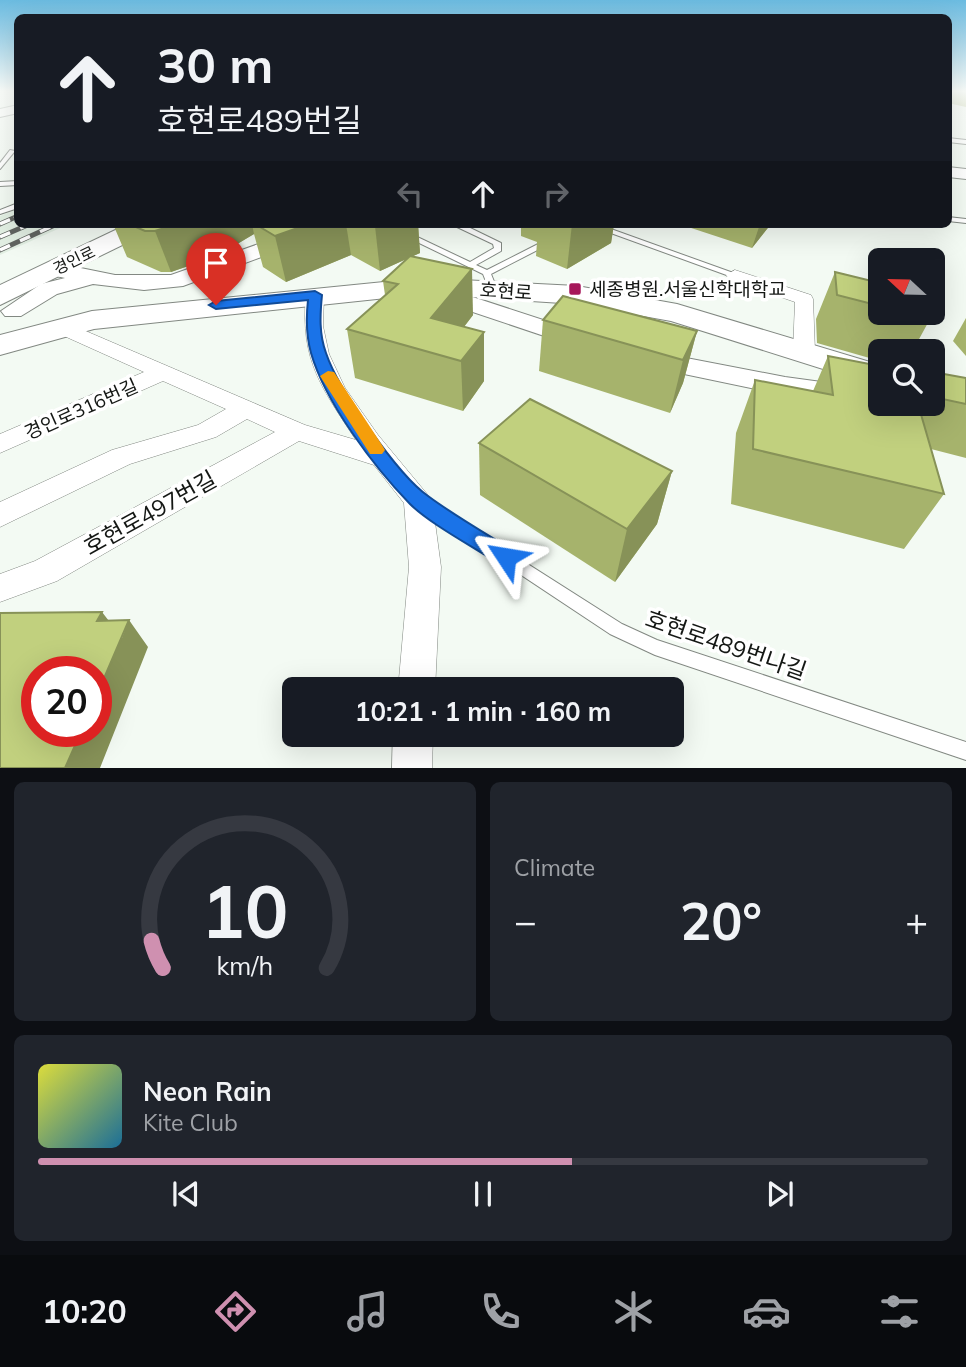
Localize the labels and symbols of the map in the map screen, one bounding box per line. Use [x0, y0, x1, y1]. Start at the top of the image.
pin [186, 233, 246, 305]
street label: 경인로 [50, 241, 98, 279]
north arrow [868, 248, 945, 326]
street label: 호현로 [479, 277, 533, 305]
place label: 세종병원.서울신학대학교 [589, 277, 786, 301]
marker: 세종병원.서울신학대학교 [567, 281, 583, 297]
street label: 경인로316번길 [21, 373, 141, 445]
street label: 호현로497번길 [78, 464, 221, 561]
position arrow [469, 520, 543, 594]
street label: 호현로489번나길 [642, 603, 810, 686]
speed limit sign: 20 [21, 656, 112, 747]

